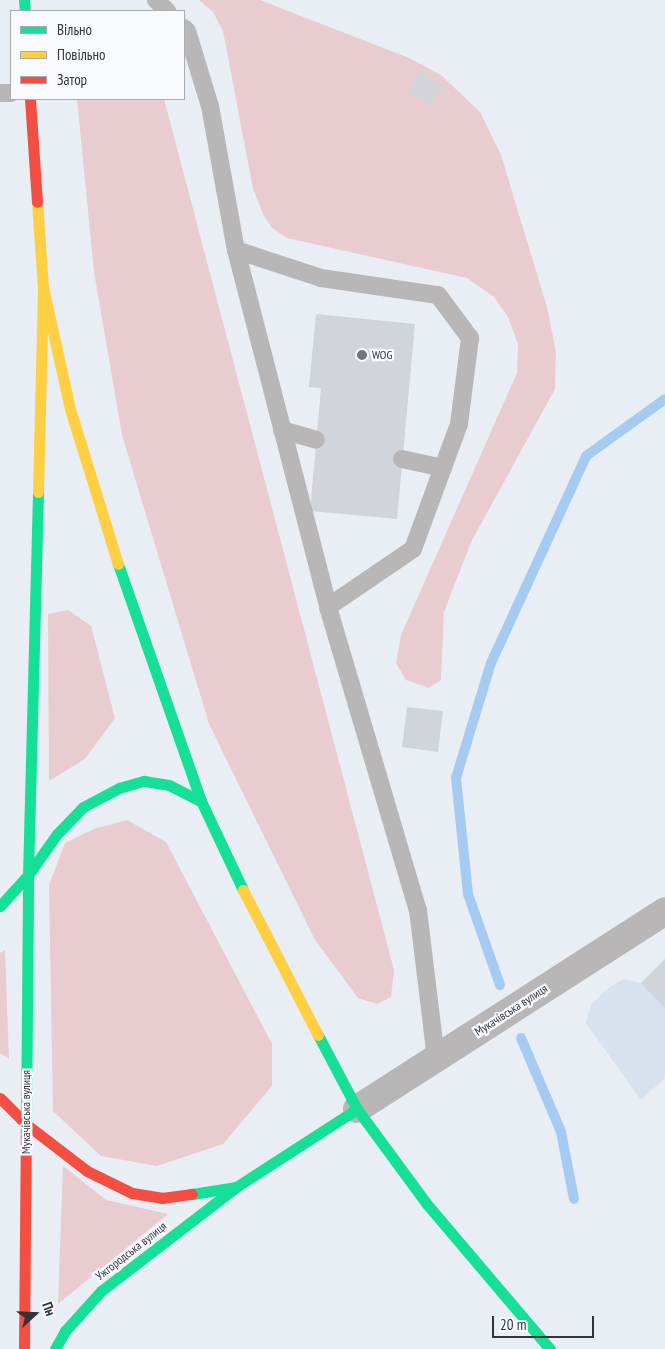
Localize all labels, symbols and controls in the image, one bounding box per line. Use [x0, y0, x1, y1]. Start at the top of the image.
legend [10, 10, 185, 100]
text: Вільно [57, 20, 92, 39]
text: Повільно [57, 45, 105, 64]
text: Затор [57, 70, 87, 89]
place label: WOG [372, 348, 392, 362]
marker: WOG [356, 349, 368, 361]
street label: Мукачівська вулиця [472, 981, 550, 1039]
street label: Мукачівська вулиця [19, 1070, 33, 1154]
street label: Ужгородська вулиця [93, 1219, 169, 1283]
north arrow [10, 1289, 60, 1339]
text: Пн [38, 1299, 60, 1318]
scale bar [495, 1306, 598, 1338]
text: 20 m [500, 1315, 526, 1334]

